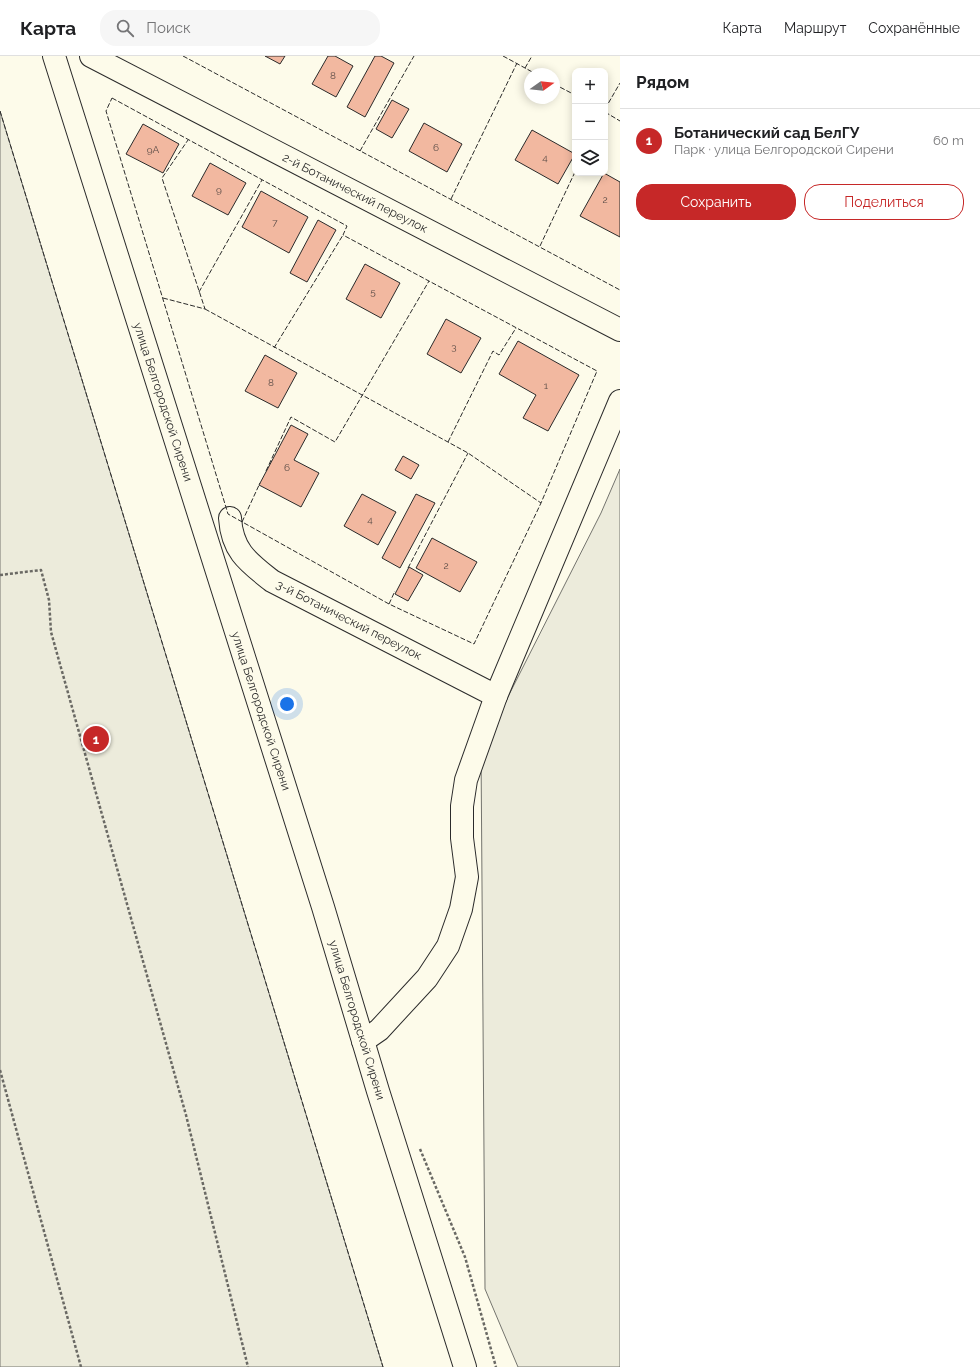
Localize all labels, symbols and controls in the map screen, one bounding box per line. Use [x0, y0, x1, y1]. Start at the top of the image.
search box [100, 10, 380, 46]
text: Карта [20, 17, 76, 39]
icon: search [114, 17, 136, 39]
text: Поиск [146, 19, 191, 37]
text: Карта [723, 20, 762, 36]
text: Маршрут [784, 20, 846, 36]
text: Сохранённые [868, 20, 960, 36]
north arrow [524, 68, 560, 104]
map controls [572, 68, 608, 176]
button: + [572, 68, 608, 104]
house number: 8 [330, 70, 336, 81]
text: Рядом [636, 72, 689, 92]
button: − [572, 104, 608, 140]
text: Ботанический сад БелГУ [674, 124, 859, 142]
text: 1 [646, 133, 652, 148]
text: 60 m [933, 133, 964, 148]
button: layers [572, 140, 608, 176]
house number: 6 [433, 142, 439, 153]
text: Парк · улица Белгородской Сирени [674, 142, 894, 157]
house number: 9А [147, 144, 160, 155]
street label: 2-й Ботанический переулок [280, 150, 430, 236]
house number: 4 [542, 152, 548, 163]
house number: 9 [216, 184, 222, 195]
button: Сохранить [636, 184, 796, 220]
button: Поделиться [804, 184, 964, 220]
house number: 2 [602, 194, 608, 205]
house number: 7 [272, 217, 278, 228]
house number: 5 [370, 286, 376, 297]
street label: улица Белгородской Сирени [131, 321, 195, 483]
house number: 3 [451, 341, 457, 352]
house number: 8 [268, 377, 274, 388]
house number: 1 [544, 380, 549, 391]
house number: 6 [284, 462, 290, 473]
house number: 4 [367, 514, 373, 525]
house number: 2 [443, 560, 449, 571]
street label: 3-й Ботанический переулок [274, 577, 424, 663]
street label: улица Белгородской Сирени [229, 630, 293, 792]
your location [277, 694, 297, 714]
pin: 1 [83, 724, 109, 754]
street label: улица Белгородской Сирени [326, 939, 388, 1101]

